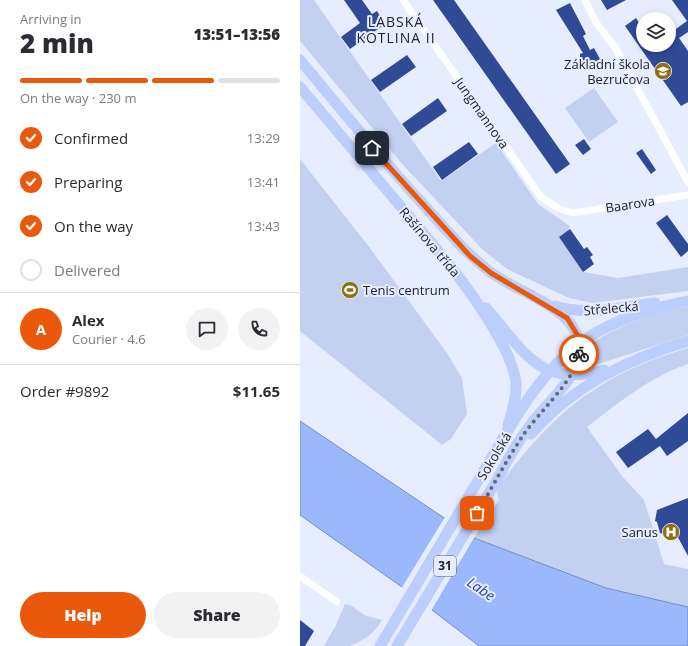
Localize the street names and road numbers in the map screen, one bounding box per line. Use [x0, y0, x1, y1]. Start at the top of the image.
street label: Jungmannova [450, 72, 513, 152]
street label: Baarova [604, 191, 656, 217]
street label: Rašínova třída [395, 203, 465, 281]
street label: Střelecká [583, 297, 639, 319]
street label: Sokolská [473, 429, 515, 483]
road number: 31 [434, 556, 456, 576]

